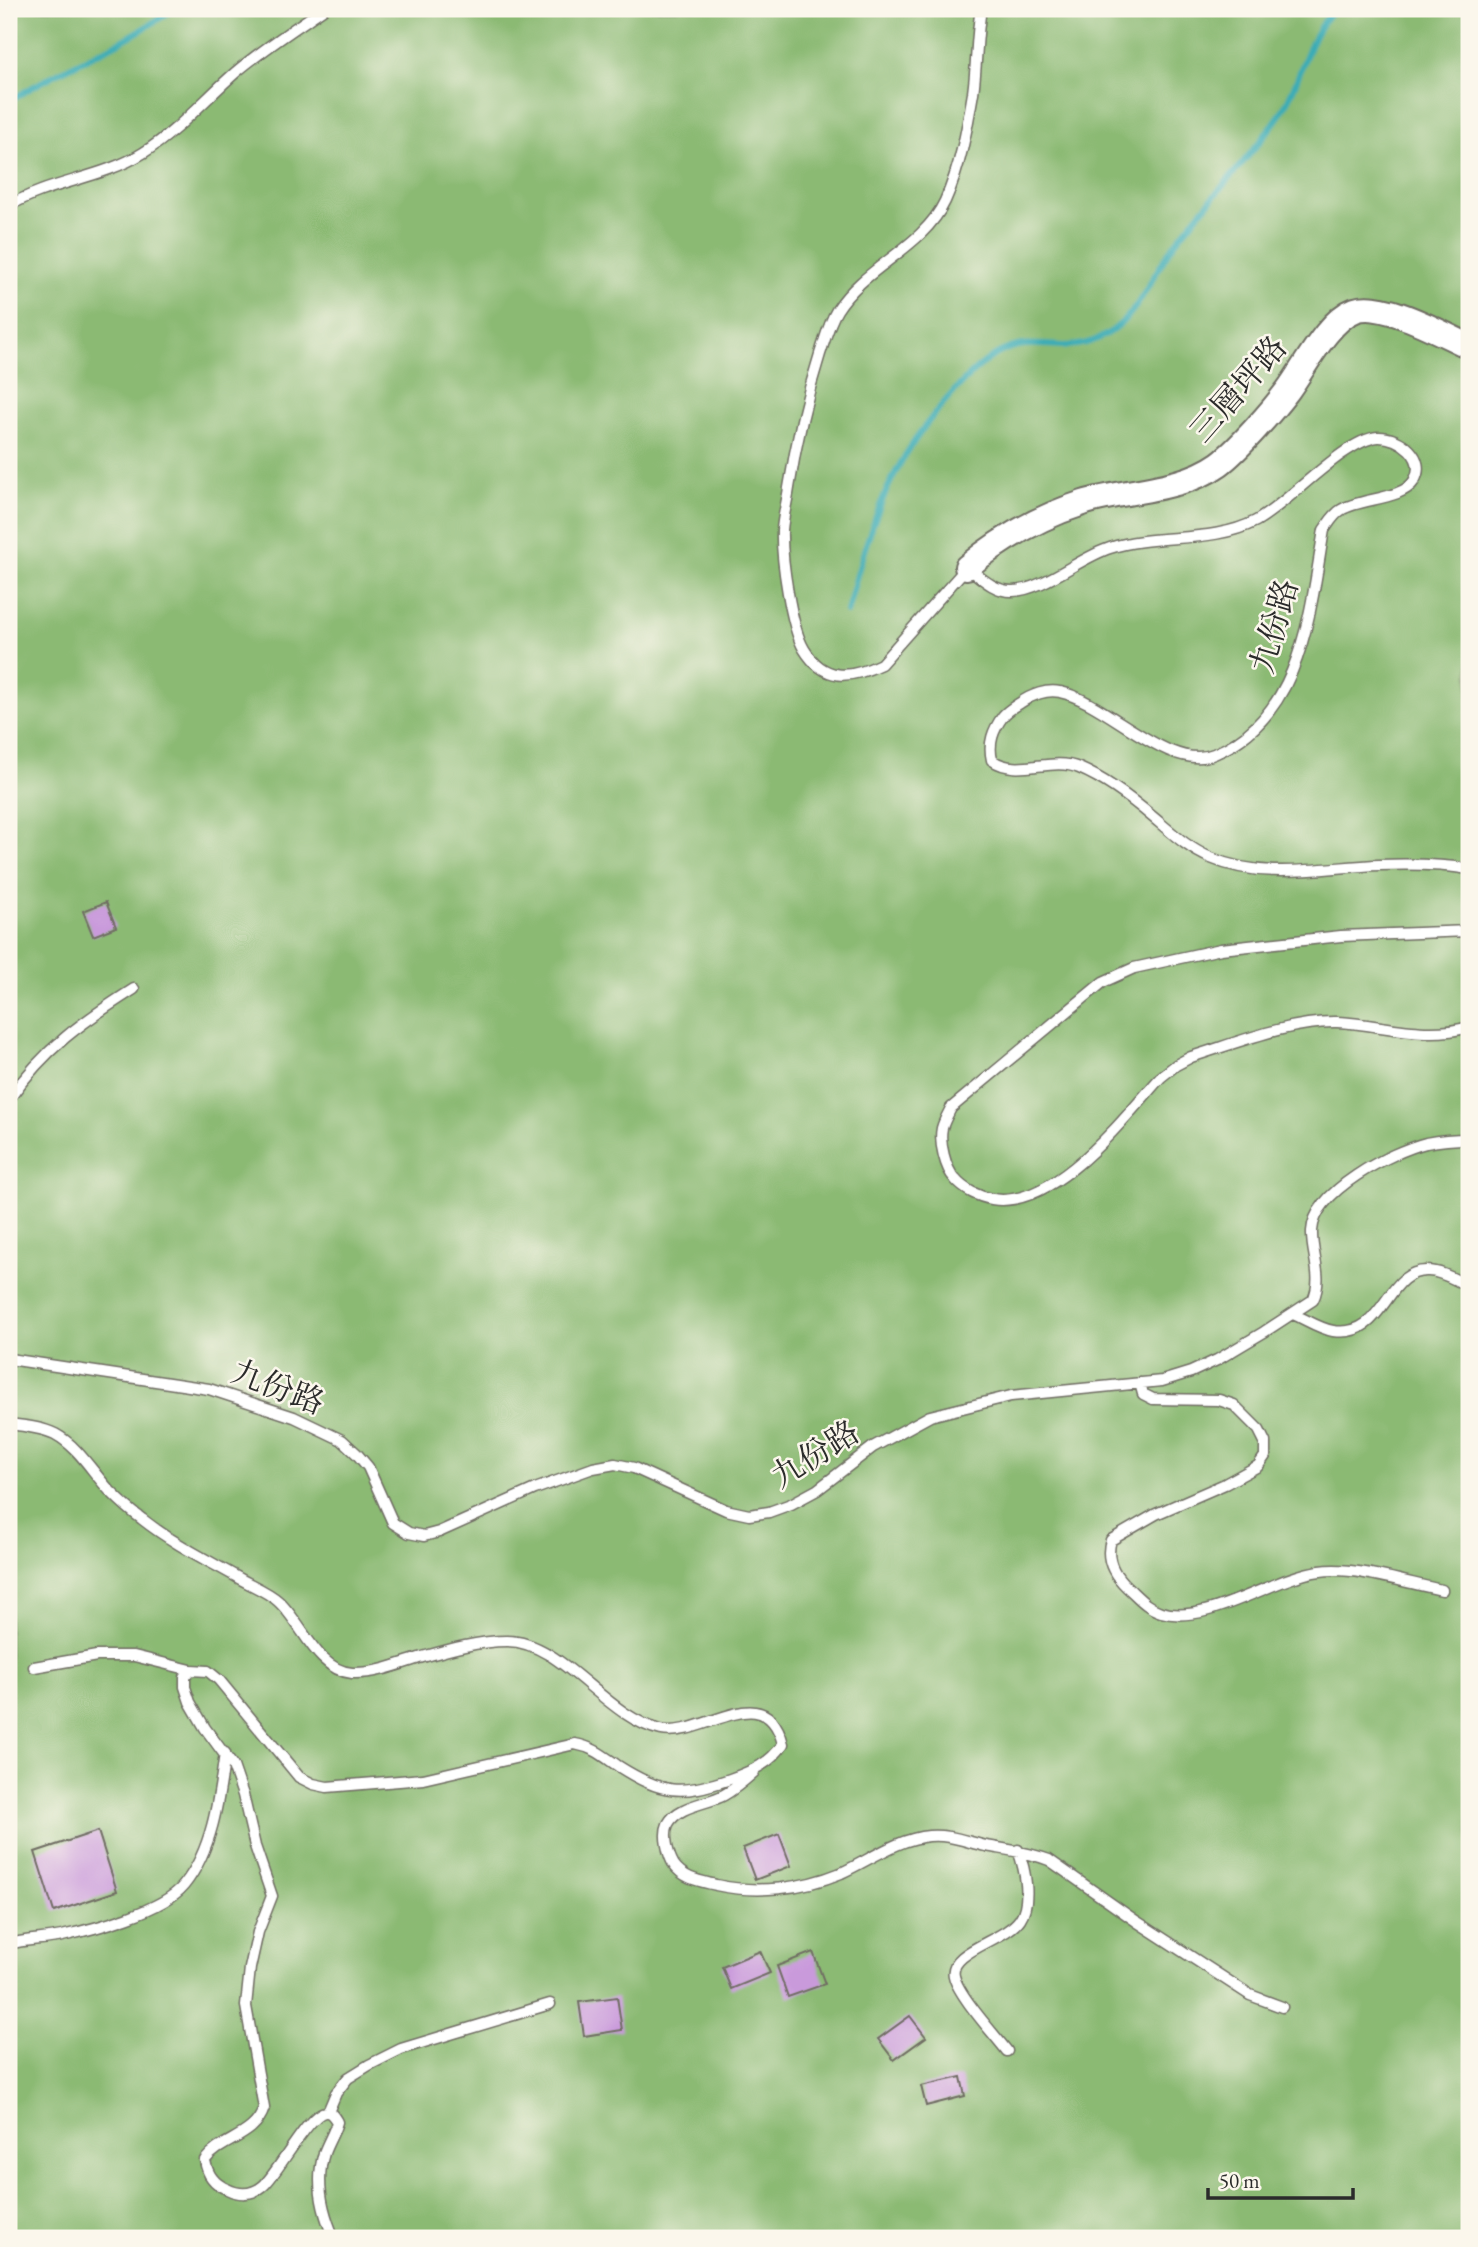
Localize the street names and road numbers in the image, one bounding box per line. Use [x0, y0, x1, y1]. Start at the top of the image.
street label: 三層坪路 [1180, 327, 1296, 451]
street label: 九份路 [1241, 574, 1307, 678]
street label: 九份路 [226, 1350, 330, 1424]
street label: 九份路 [763, 1411, 867, 1497]

